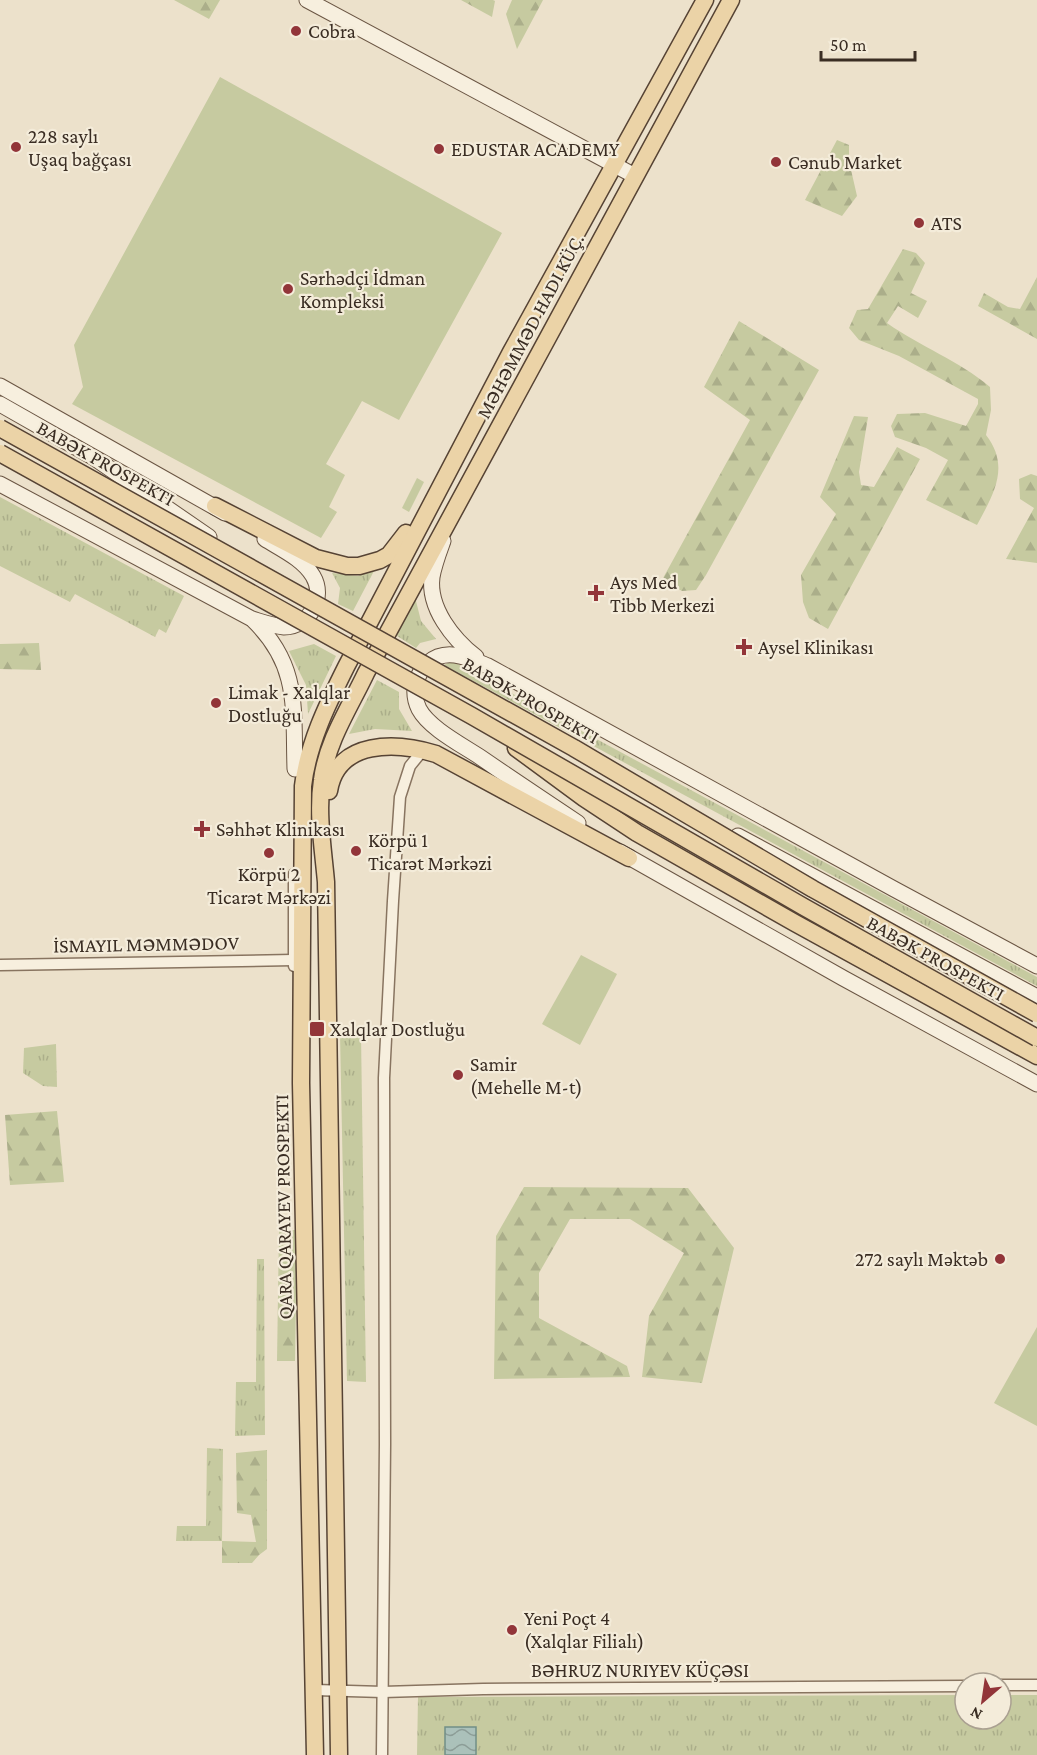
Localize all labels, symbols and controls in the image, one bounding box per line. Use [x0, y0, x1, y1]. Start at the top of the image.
place label: Cobra [308, 20, 356, 42]
marker: Cobra [289, 24, 303, 38]
scale bar [821, 24, 916, 62]
text: 50 m [830, 35, 867, 55]
place label: 228 saylı Uşaq bağçası [28, 125, 131, 171]
place label: EDUSTAR ACADEMY [451, 138, 620, 160]
marker: 228 saylı Uşaq bağçası [9, 140, 23, 154]
marker: EDUSTAR ACADEMY [432, 142, 446, 156]
place label: Cənub Market [788, 151, 902, 173]
marker: Cənub Market [769, 155, 783, 169]
place label: ATS [931, 212, 962, 234]
marker: ATS [912, 216, 926, 230]
street label: MƏHƏMMƏD HADI KÜÇ. [472, 230, 589, 423]
place label: Sərhədçi İdman Kompleksi [300, 267, 426, 313]
marker: Sərhədçi İdman Kompleksi [281, 282, 295, 296]
street label: BABƏK PROSPEKTI [33, 416, 179, 510]
place label: Ays Med Tibb Merkezi [610, 571, 715, 616]
marker: Ays Med Tibb Merkezi [587, 584, 605, 602]
place label: Aysel Klinikası [758, 636, 873, 659]
marker: Aysel Klinikası [735, 638, 753, 656]
street label: BABƏK PROSPEKTI [459, 652, 603, 748]
place label: Limak - Xalqlar Dostluğu [228, 681, 350, 727]
marker: Limak - Xalqlar Dostluğu [209, 696, 223, 710]
place label: Səhhət Klinikası [216, 818, 345, 840]
marker: Səhhət Klinikası [193, 820, 211, 838]
place label: Körpü 1 Ticarət Mərkəzi [368, 829, 492, 874]
marker: Körpü 1 Ticarət Mərkəzi [349, 844, 363, 858]
marker: Körpü 2 Ticarət Mərkəzi [262, 846, 276, 860]
place label: Körpü 2 Ticarət Mərkəzi [207, 863, 331, 908]
street label: BABƏK PROSPEKTI [863, 911, 1009, 1005]
street label: İSMAYIL MƏMMƏDOV [53, 931, 240, 957]
place label: Xalqlar Dostluğu [330, 1018, 466, 1041]
marker: Xalqlar Dostluğu [308, 1020, 326, 1038]
place label: Samir (Mehelle M-t) [470, 1053, 583, 1099]
marker: Samir (Mehelle M-t) [451, 1068, 465, 1082]
street label: QARA QARAYEV PROSPEKTI [270, 1094, 296, 1320]
place label: 272 saylı Məktəb [855, 1248, 988, 1271]
marker: 272 saylı Məktəb [993, 1252, 1007, 1266]
place label: Yeni Poçt 4 (Xalqlar Filialı) [524, 1607, 644, 1653]
marker: Yeni Poçt 4 (Xalqlar Filialı) [505, 1623, 519, 1637]
street label: BƏHRUZ NURIYEV KÜÇƏSI [531, 1659, 749, 1682]
north arrow [953, 1671, 1013, 1731]
text: N [967, 1704, 985, 1724]

